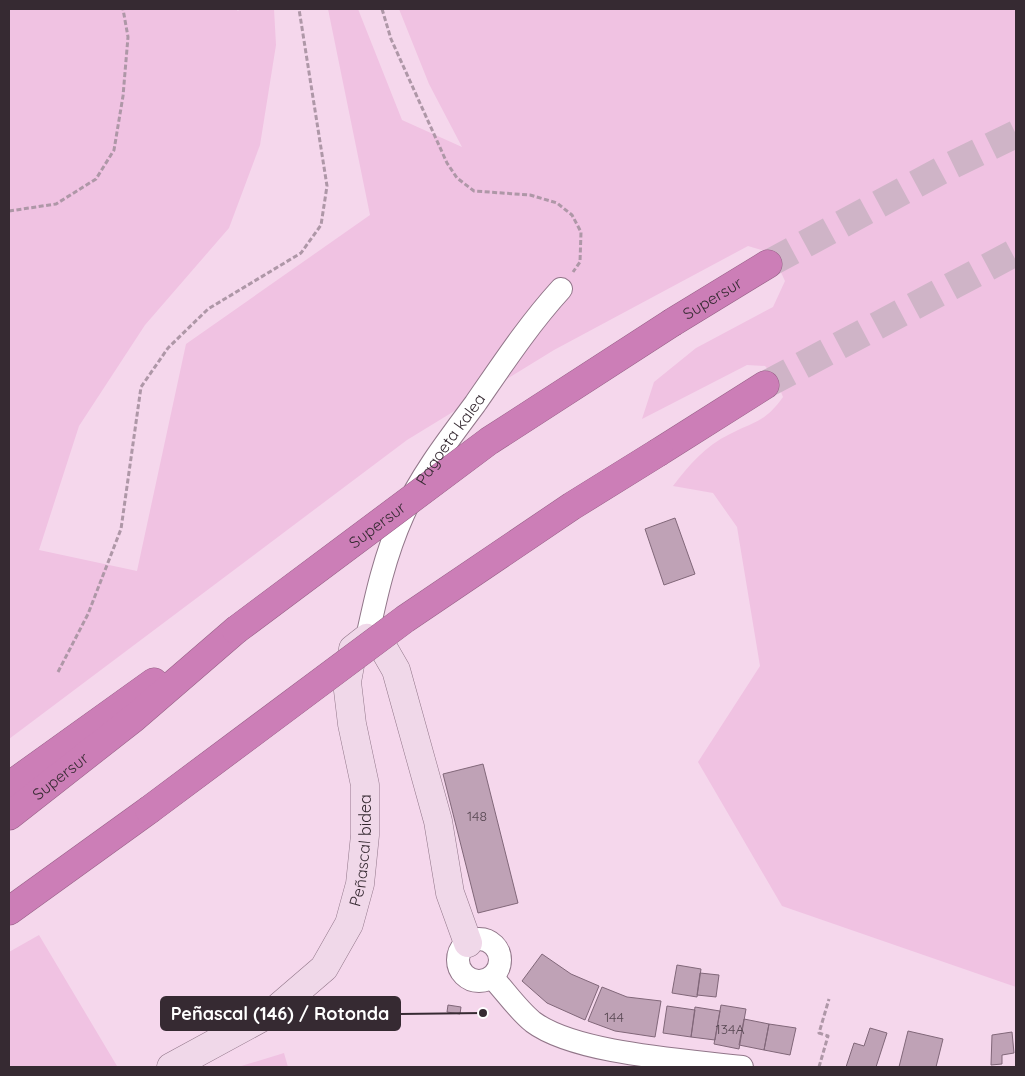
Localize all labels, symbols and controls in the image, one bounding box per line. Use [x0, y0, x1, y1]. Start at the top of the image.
street label: Supersur [679, 272, 746, 324]
street label: Pagoeta kalea [411, 389, 489, 489]
street label: Supersur [345, 497, 409, 552]
street label: Supersur [28, 748, 92, 804]
street label: Peñascal bidea [344, 794, 375, 908]
house number: 148 [467, 807, 487, 825]
callout: Peñascal (146) / Rotonda [161, 997, 400, 1030]
text: Peñascal (146) / Rotonda [171, 1002, 389, 1025]
house number: 144 [604, 1008, 624, 1026]
house number: 134A [716, 1020, 744, 1038]

